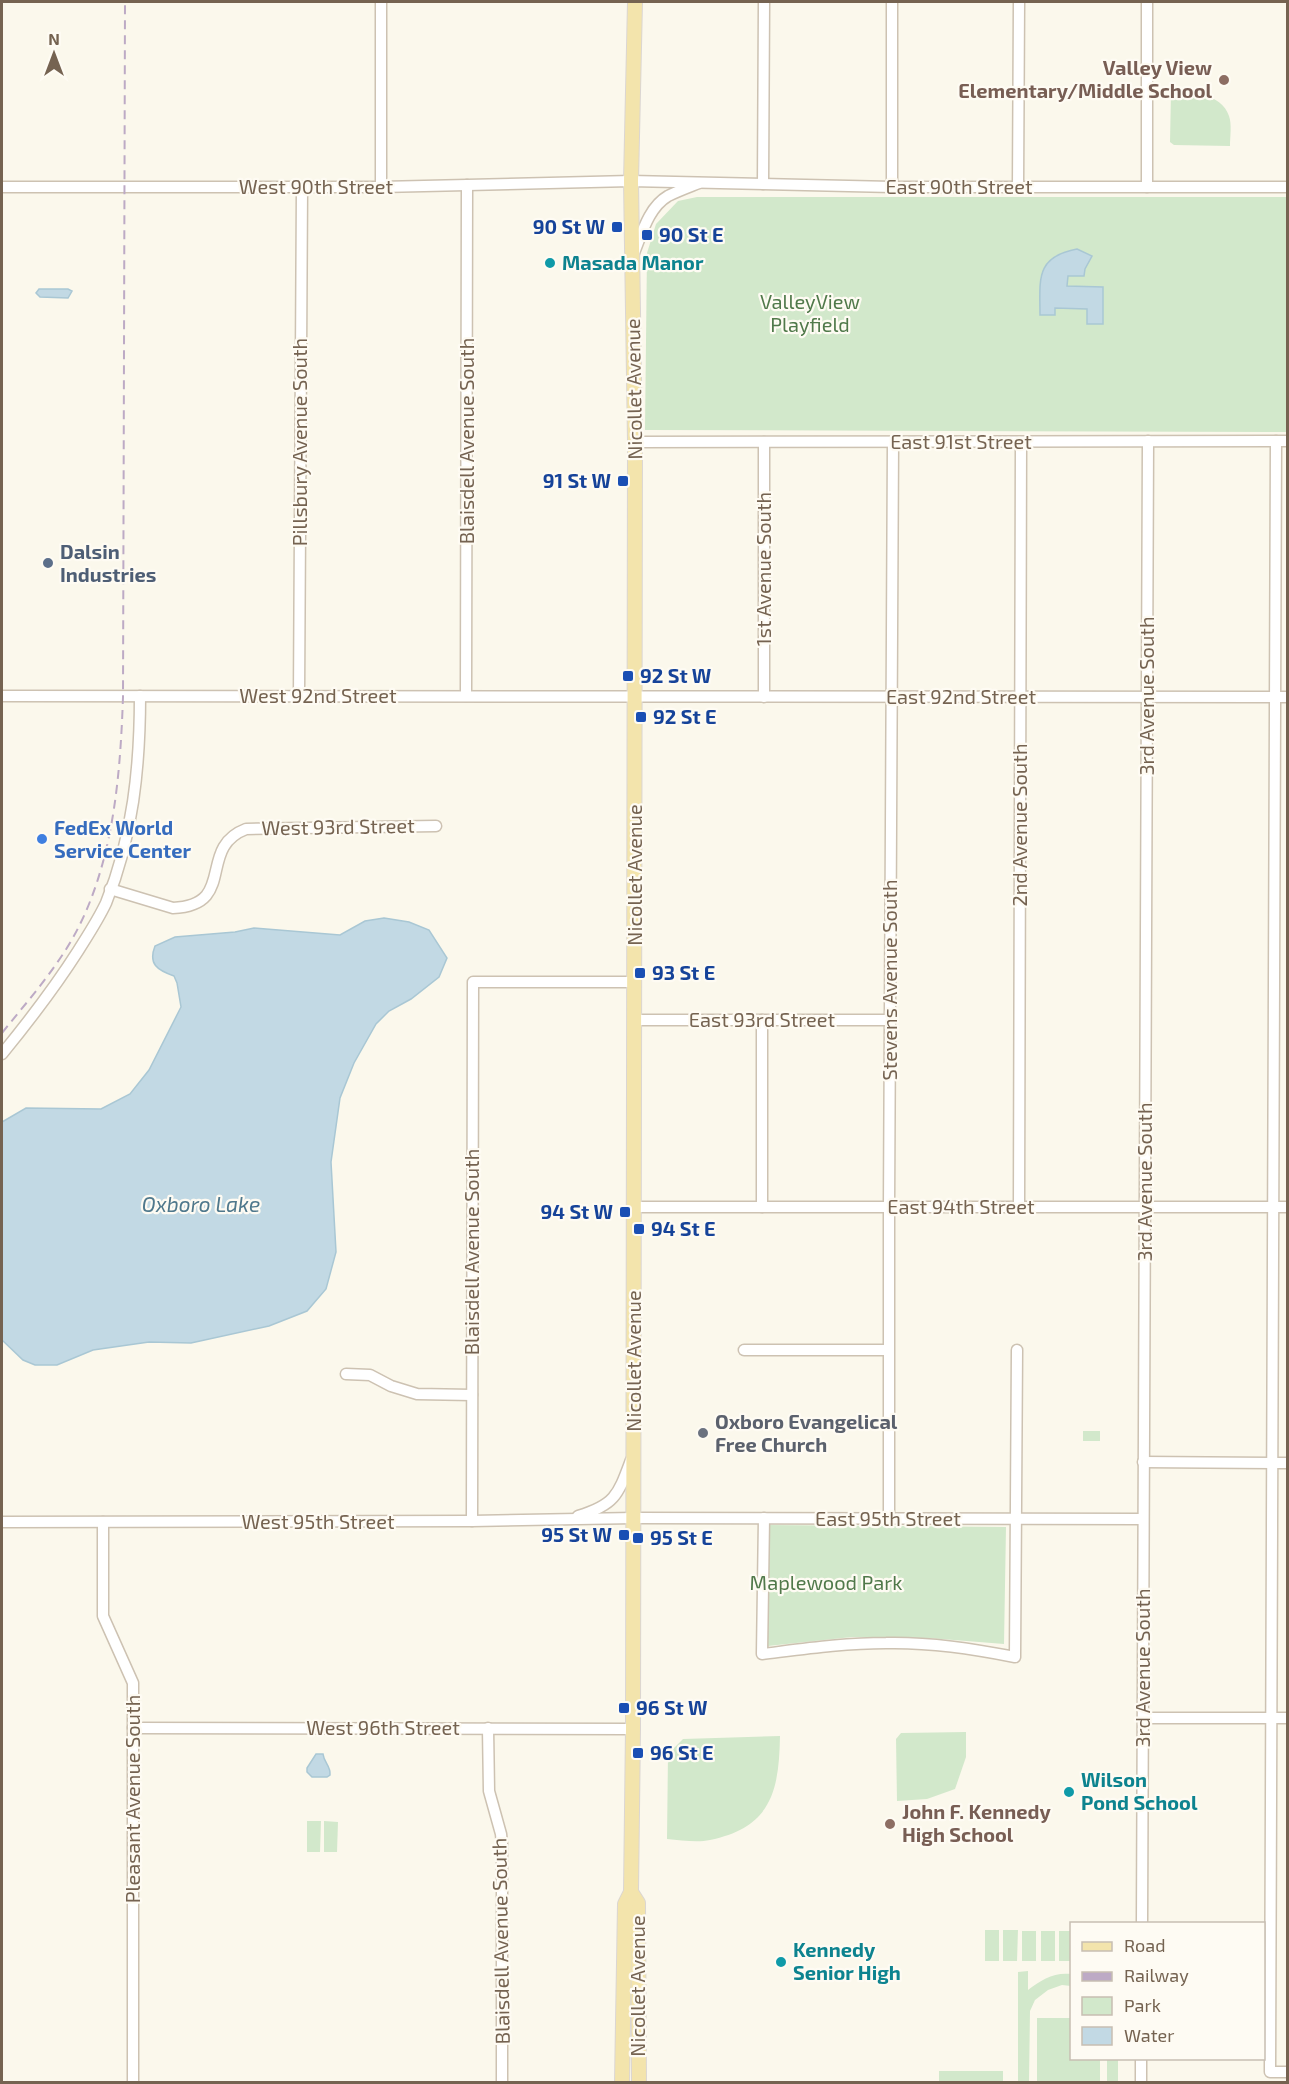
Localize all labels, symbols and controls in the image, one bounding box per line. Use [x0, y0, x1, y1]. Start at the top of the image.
north arrow [24, 24, 84, 84]
text: N [48, 29, 60, 48]
place label: Valley View Elementary/Middle School [958, 55, 1212, 103]
marker: Valley View Elementary/Middle School [1217, 73, 1231, 87]
street label: West 90th Street [239, 174, 394, 198]
street label: East 90th Street [885, 174, 1033, 198]
place label: 90 St W [533, 214, 605, 238]
marker: 90 St W [610, 220, 624, 234]
place label: 90 St E [659, 222, 723, 246]
marker: 90 St E [640, 228, 654, 242]
place label: Masada Manor [562, 250, 704, 274]
marker: Masada Manor [543, 256, 557, 270]
park label: ValleyView Playfield [760, 289, 860, 336]
street label: Nicollet Avenue [620, 318, 646, 460]
street label: Pillsbury Avenue South [287, 338, 311, 546]
street label: Blaisdell Avenue South [454, 338, 478, 544]
street label: East 91st Street [890, 429, 1032, 453]
place label: 91 St W [543, 468, 611, 492]
marker: 91 St W [616, 474, 630, 488]
street label: 1st Avenue South [751, 492, 775, 646]
place label: Dalsin Industries [60, 539, 156, 586]
marker: Dalsin Industries [41, 556, 55, 570]
street label: 3rd Avenue South [1134, 616, 1158, 776]
place label: 92 St W [640, 663, 711, 687]
marker: 92 St W [621, 669, 635, 683]
street label: West 92nd Street [239, 683, 397, 707]
street label: East 92nd Street [886, 684, 1036, 708]
place label: 92 St E [653, 704, 716, 728]
marker: 92 St E [634, 710, 648, 724]
street label: 2nd Avenue South [1007, 744, 1031, 907]
street label: Nicollet Avenue [622, 804, 646, 946]
street label: West 93rd Street [261, 813, 415, 839]
place label: FedEx World Service Center [54, 815, 192, 862]
marker: FedEx World Service Center [35, 832, 49, 846]
street label: Stevens Avenue South [877, 879, 901, 1081]
place label: 93 St E [652, 960, 715, 984]
marker: 93 St E [633, 966, 647, 980]
street label: East 93rd Street [689, 1007, 836, 1031]
street label: 3rd Avenue South [1132, 1102, 1156, 1262]
street label: Blaisdell Avenue South [459, 1149, 483, 1355]
water label: Oxboro Lake [142, 1191, 260, 1216]
street label: East 94th Street [887, 1194, 1035, 1218]
place label: 94 St W [541, 1199, 613, 1223]
marker: 94 St W [618, 1205, 632, 1219]
place label: 94 St E [651, 1216, 716, 1240]
marker: 94 St E [632, 1222, 646, 1236]
street label: Nicollet Avenue [621, 1290, 645, 1432]
place label: Oxboro Evangelical Free Church [715, 1409, 898, 1456]
marker: Oxboro Evangelical Free Church [696, 1426, 710, 1440]
street label: East 95th Street [815, 1506, 961, 1530]
street label: West 95th Street [241, 1509, 395, 1533]
place label: 95 St W [541, 1522, 612, 1546]
place label: 95 St E [650, 1525, 713, 1549]
marker: 95 St W [617, 1528, 631, 1542]
marker: 95 St E [631, 1531, 645, 1545]
park label: Maplewood Park [750, 1570, 902, 1594]
street label: 3rd Avenue South [1130, 1588, 1154, 1748]
street label: Pleasant Avenue South [120, 1695, 144, 1903]
place label: 96 St W [636, 1695, 708, 1719]
marker: 96 St W [617, 1701, 631, 1715]
street label: West 96th Street [306, 1715, 460, 1739]
place label: 96 St E [650, 1740, 714, 1764]
marker: 96 St E [631, 1746, 645, 1760]
place label: Wilson Pond School [1081, 1767, 1198, 1814]
marker: Wilson Pond School [1062, 1785, 1076, 1799]
place label: John F. Kennedy High School [902, 1799, 1051, 1846]
marker: John F. Kennedy High School [883, 1817, 897, 1831]
street label: Blaisdell Avenue South [486, 1837, 514, 2045]
street label: Nicollet Avenue [625, 1915, 649, 2057]
legend [1070, 1922, 1265, 2060]
text: Road [1124, 1934, 1165, 1956]
place label: Kennedy Senior High [793, 1937, 901, 1984]
marker: Kennedy Senior High [774, 1955, 788, 1969]
text: Railway [1124, 1964, 1189, 1986]
text: Park [1124, 1994, 1161, 2016]
text: Water [1124, 2024, 1174, 2046]

